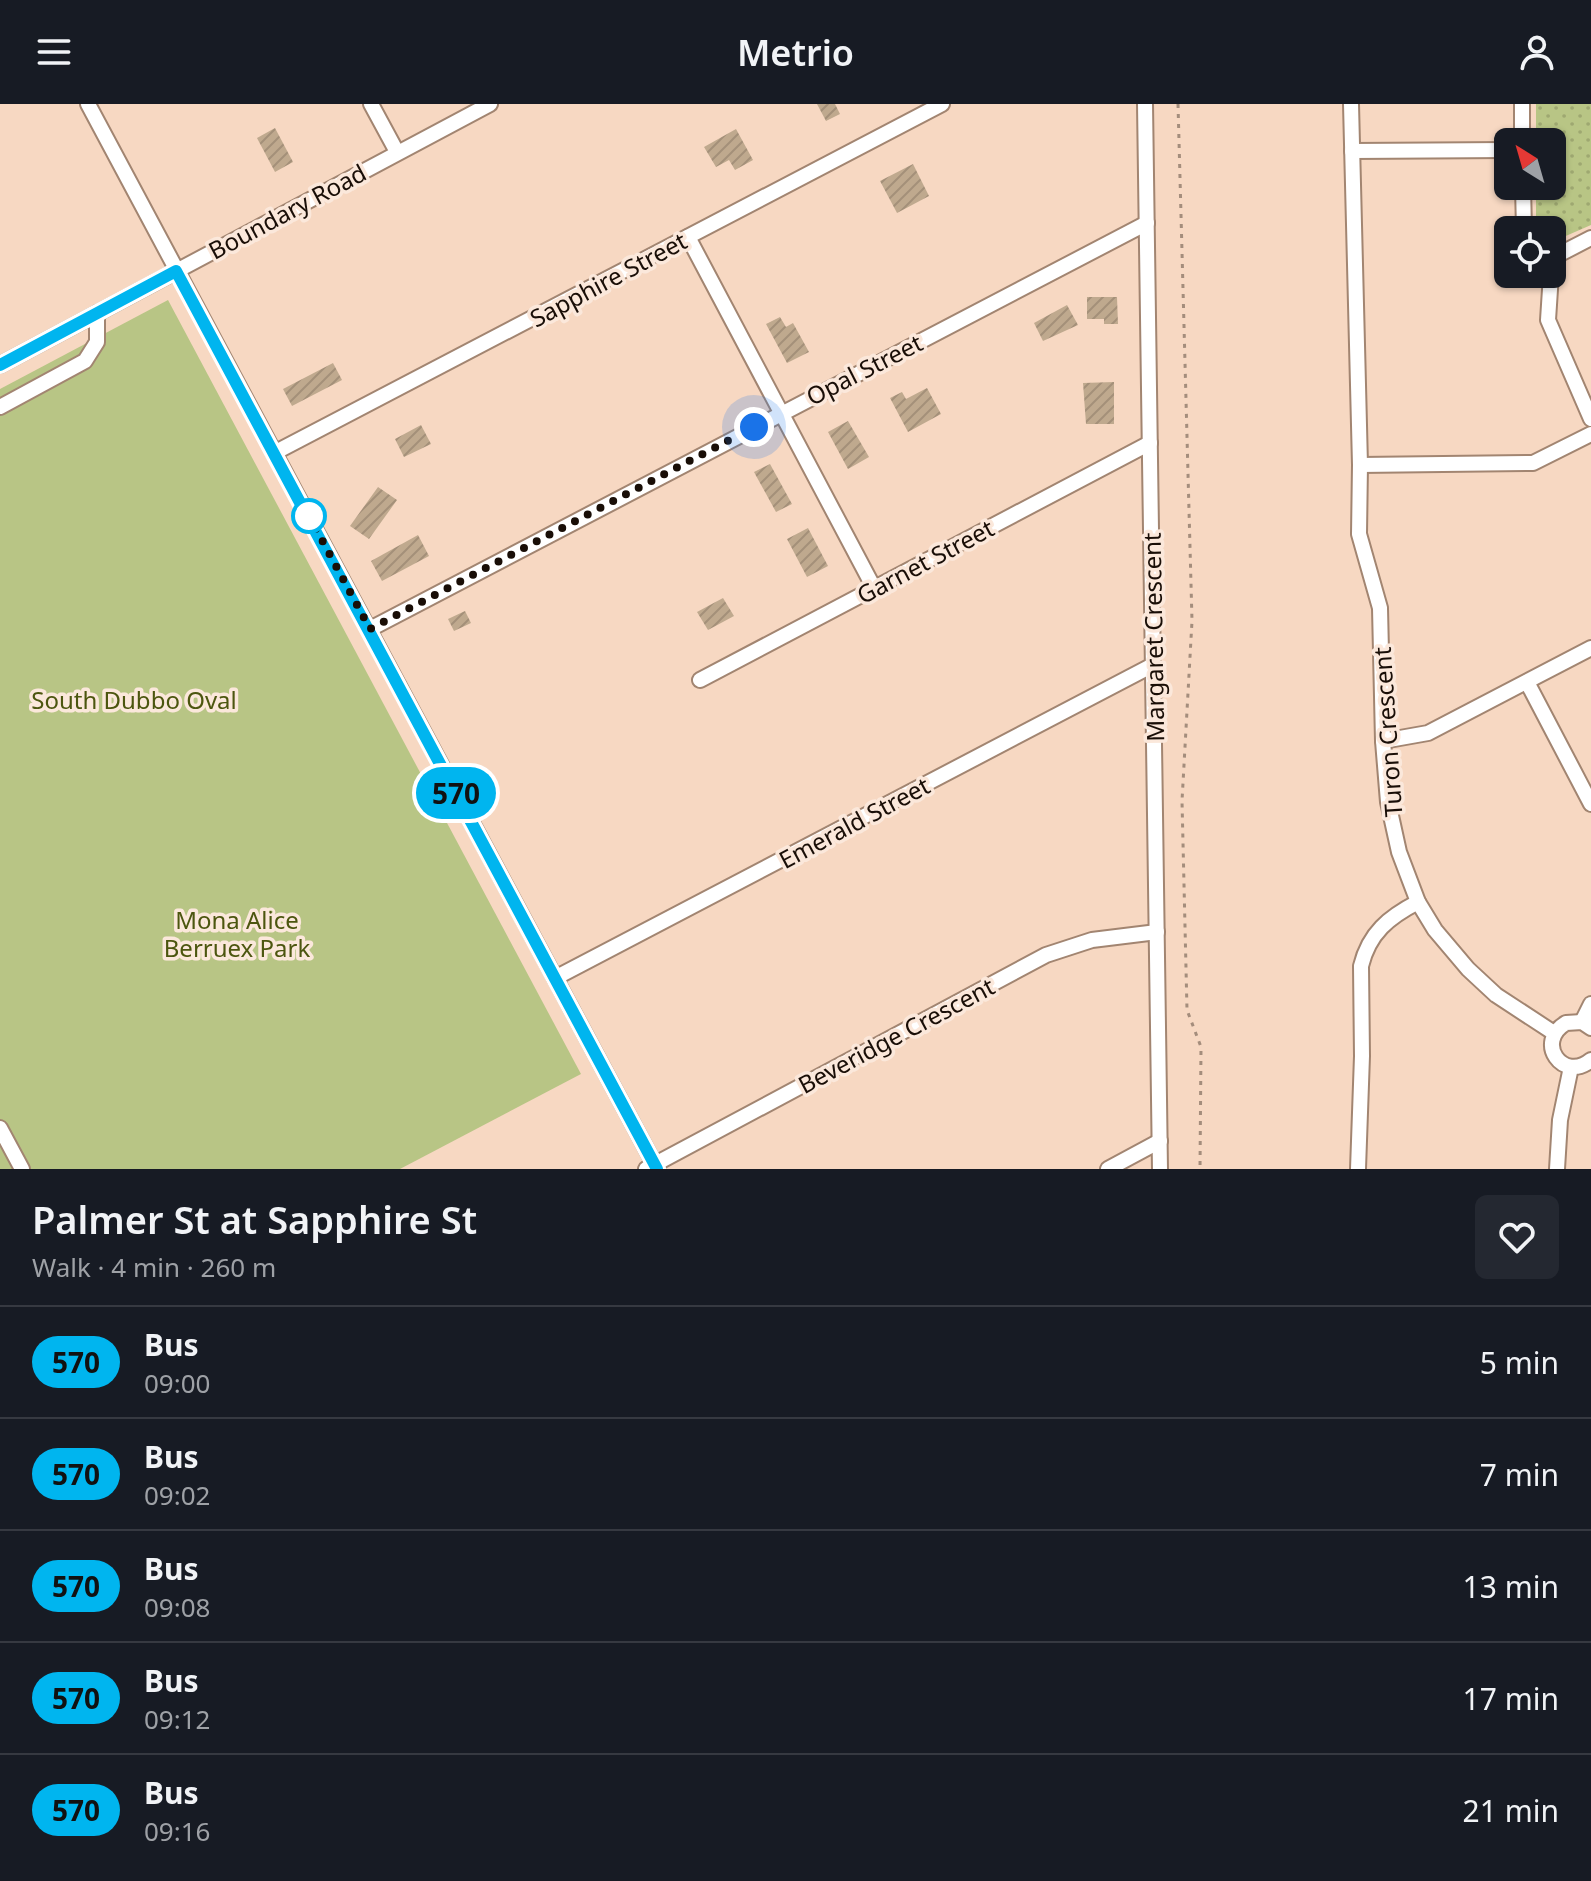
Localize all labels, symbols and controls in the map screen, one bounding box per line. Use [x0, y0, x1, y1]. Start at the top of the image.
text: Metrio [737, 28, 854, 77]
icon: menu [32, 30, 76, 74]
icon: person [1515, 30, 1559, 74]
north arrow [1494, 128, 1566, 200]
map controls [1494, 128, 1566, 288]
street label: Boundary Road [202, 156, 372, 266]
button: locate [1494, 216, 1566, 288]
street label: Sapphire Street [524, 224, 693, 334]
street label: Opal Street [800, 325, 928, 412]
your location [734, 407, 774, 447]
unlabelled marker [292, 499, 326, 533]
street label: Garnet Street [851, 511, 1000, 611]
street label: Margaret Crescent [1135, 532, 1171, 742]
street label: Turon Crescent [1365, 646, 1409, 818]
park label: South Dubbo Oval [31, 683, 237, 716]
line badge: 570 [410, 767, 502, 819]
street label: Emerald Street [773, 768, 936, 876]
text: 570 [432, 774, 480, 812]
park label: Mona Alice Berruex Park [164, 903, 310, 964]
street label: Beveridge Crescent [792, 969, 1000, 1101]
text: Palmer St at Sapphire St [32, 1193, 477, 1245]
button: heart [1475, 1195, 1559, 1279]
text: Walk · 4 min · 260 m [32, 1249, 276, 1285]
text: Bus [144, 1324, 199, 1365]
text: 5 min [1480, 1342, 1559, 1383]
text: 570 [52, 1343, 100, 1381]
text: 09:00 [144, 1365, 210, 1401]
text: Bus [144, 1436, 199, 1477]
text: 7 min [1480, 1454, 1559, 1495]
text: 570 [52, 1455, 100, 1493]
text: 09:02 [144, 1477, 210, 1513]
text: Bus [144, 1548, 199, 1589]
text: 13 min [1463, 1566, 1559, 1607]
text: 570 [52, 1567, 100, 1605]
text: 09:08 [144, 1589, 210, 1625]
text: Bus [144, 1660, 199, 1701]
text: 17 min [1463, 1678, 1559, 1719]
text: 570 [52, 1679, 100, 1717]
text: 09:12 [144, 1701, 210, 1737]
text: Bus [144, 1772, 199, 1813]
text: 21 min [1463, 1790, 1559, 1831]
text: 570 [52, 1791, 100, 1829]
text: 09:16 [144, 1813, 210, 1849]

